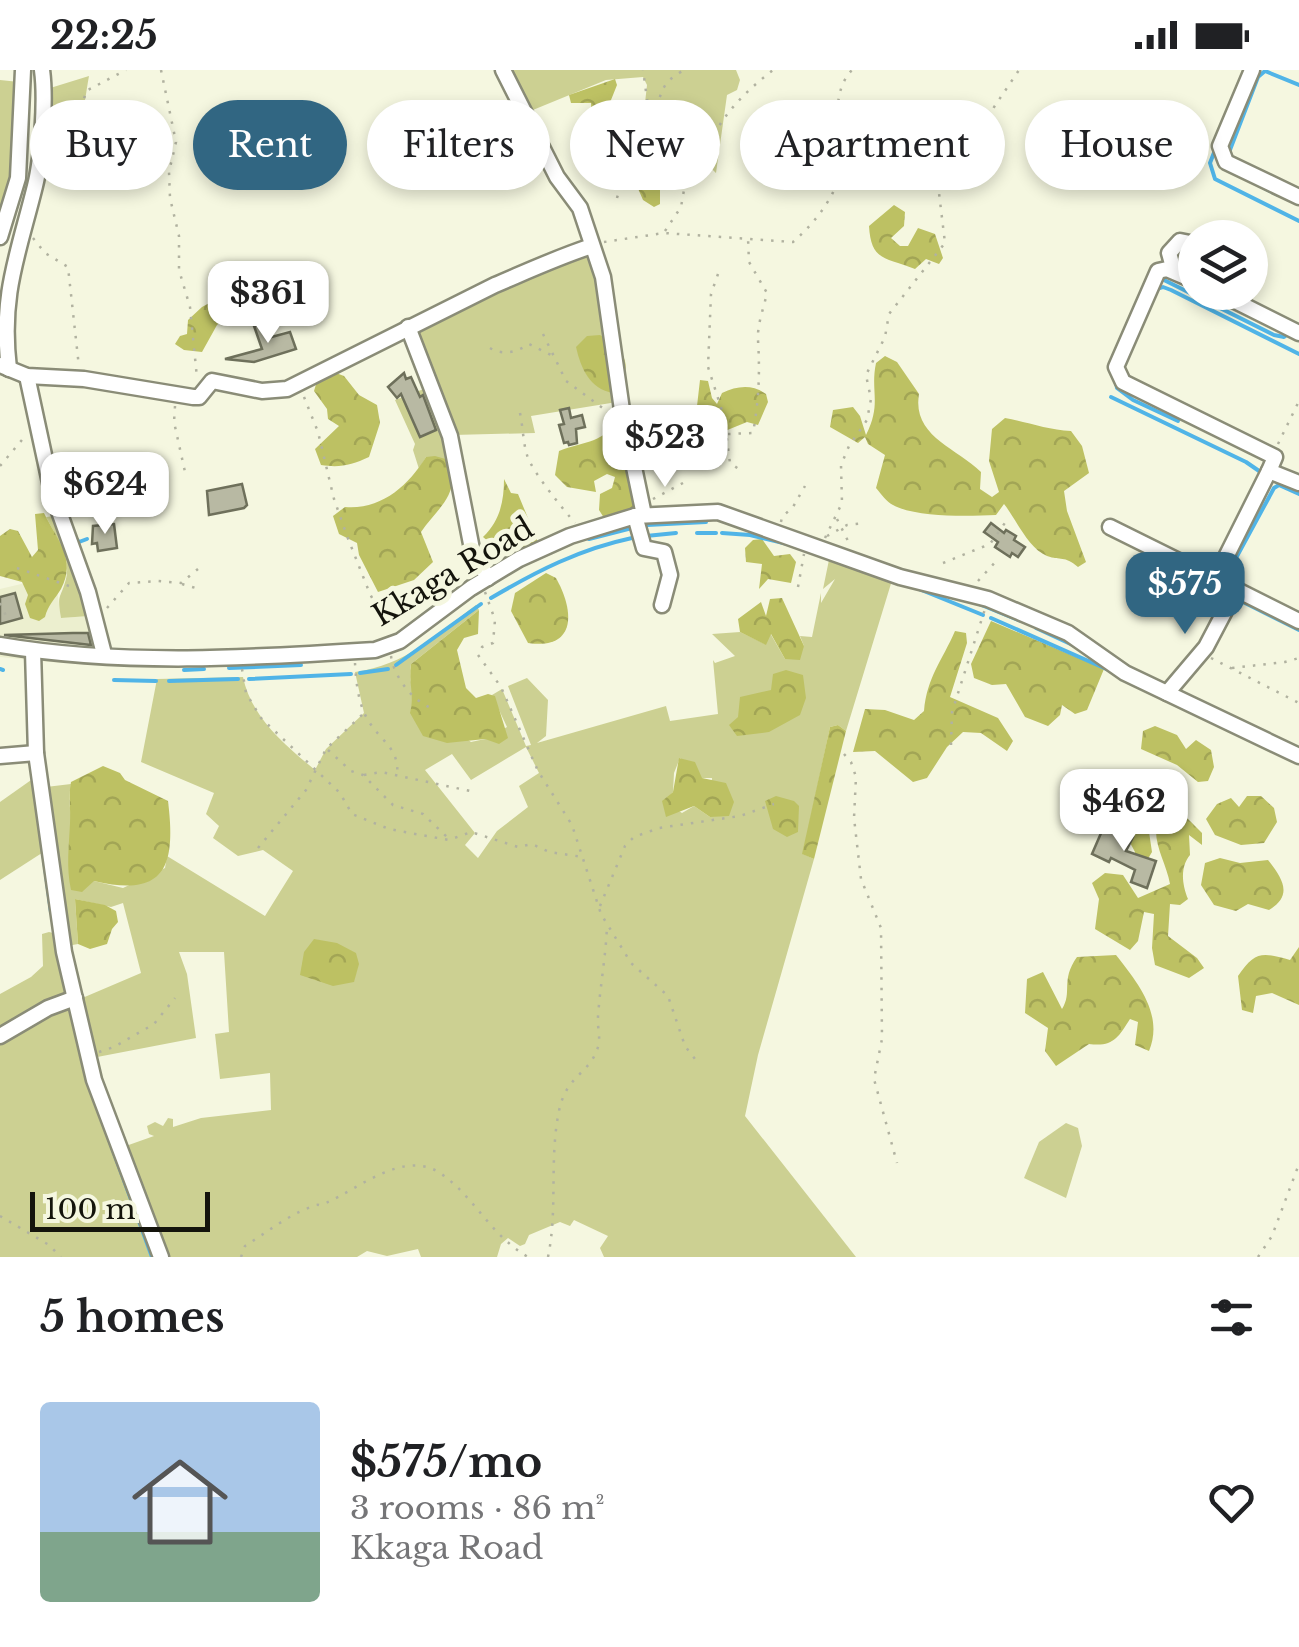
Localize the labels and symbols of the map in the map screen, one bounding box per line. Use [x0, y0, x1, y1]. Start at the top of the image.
pin: $361 [209, 261, 327, 346]
pin: $523 [606, 405, 724, 490]
pin: $624 [46, 452, 164, 537]
street label: Kkaga Road [366, 509, 540, 634]
pin: $575 [1126, 552, 1244, 637]
pin: $462 [1065, 769, 1183, 854]
scale bar [30, 1187, 210, 1232]

